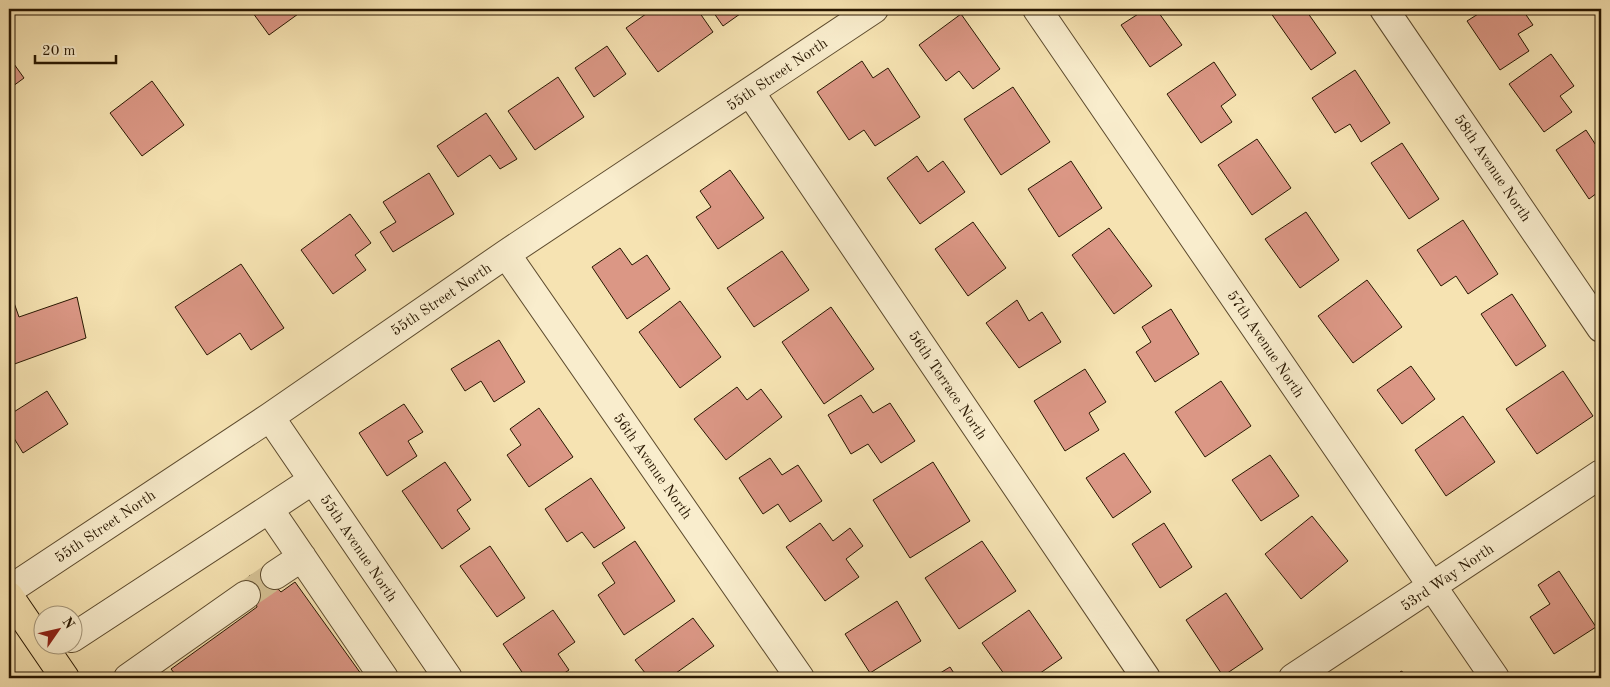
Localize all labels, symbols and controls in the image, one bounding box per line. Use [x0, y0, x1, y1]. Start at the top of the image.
scale bar [35, 32, 116, 64]
street label: 55th Street North [725, 36, 831, 114]
text: 20 m [42, 44, 76, 59]
street label: 58th Avenue North [1450, 113, 1533, 225]
street label: 55th Street North [389, 261, 495, 339]
street label: 57th Avenue North [1223, 289, 1306, 401]
street label: 56th Terrace North [905, 329, 989, 443]
street label: 56th Avenue North [610, 411, 694, 523]
street label: 55th Street North [53, 488, 159, 566]
street label: 55th Avenue North [316, 493, 399, 605]
street label: 53rd Way North [1399, 542, 1497, 615]
north arrow [32, 604, 82, 654]
text: N [59, 615, 77, 632]

